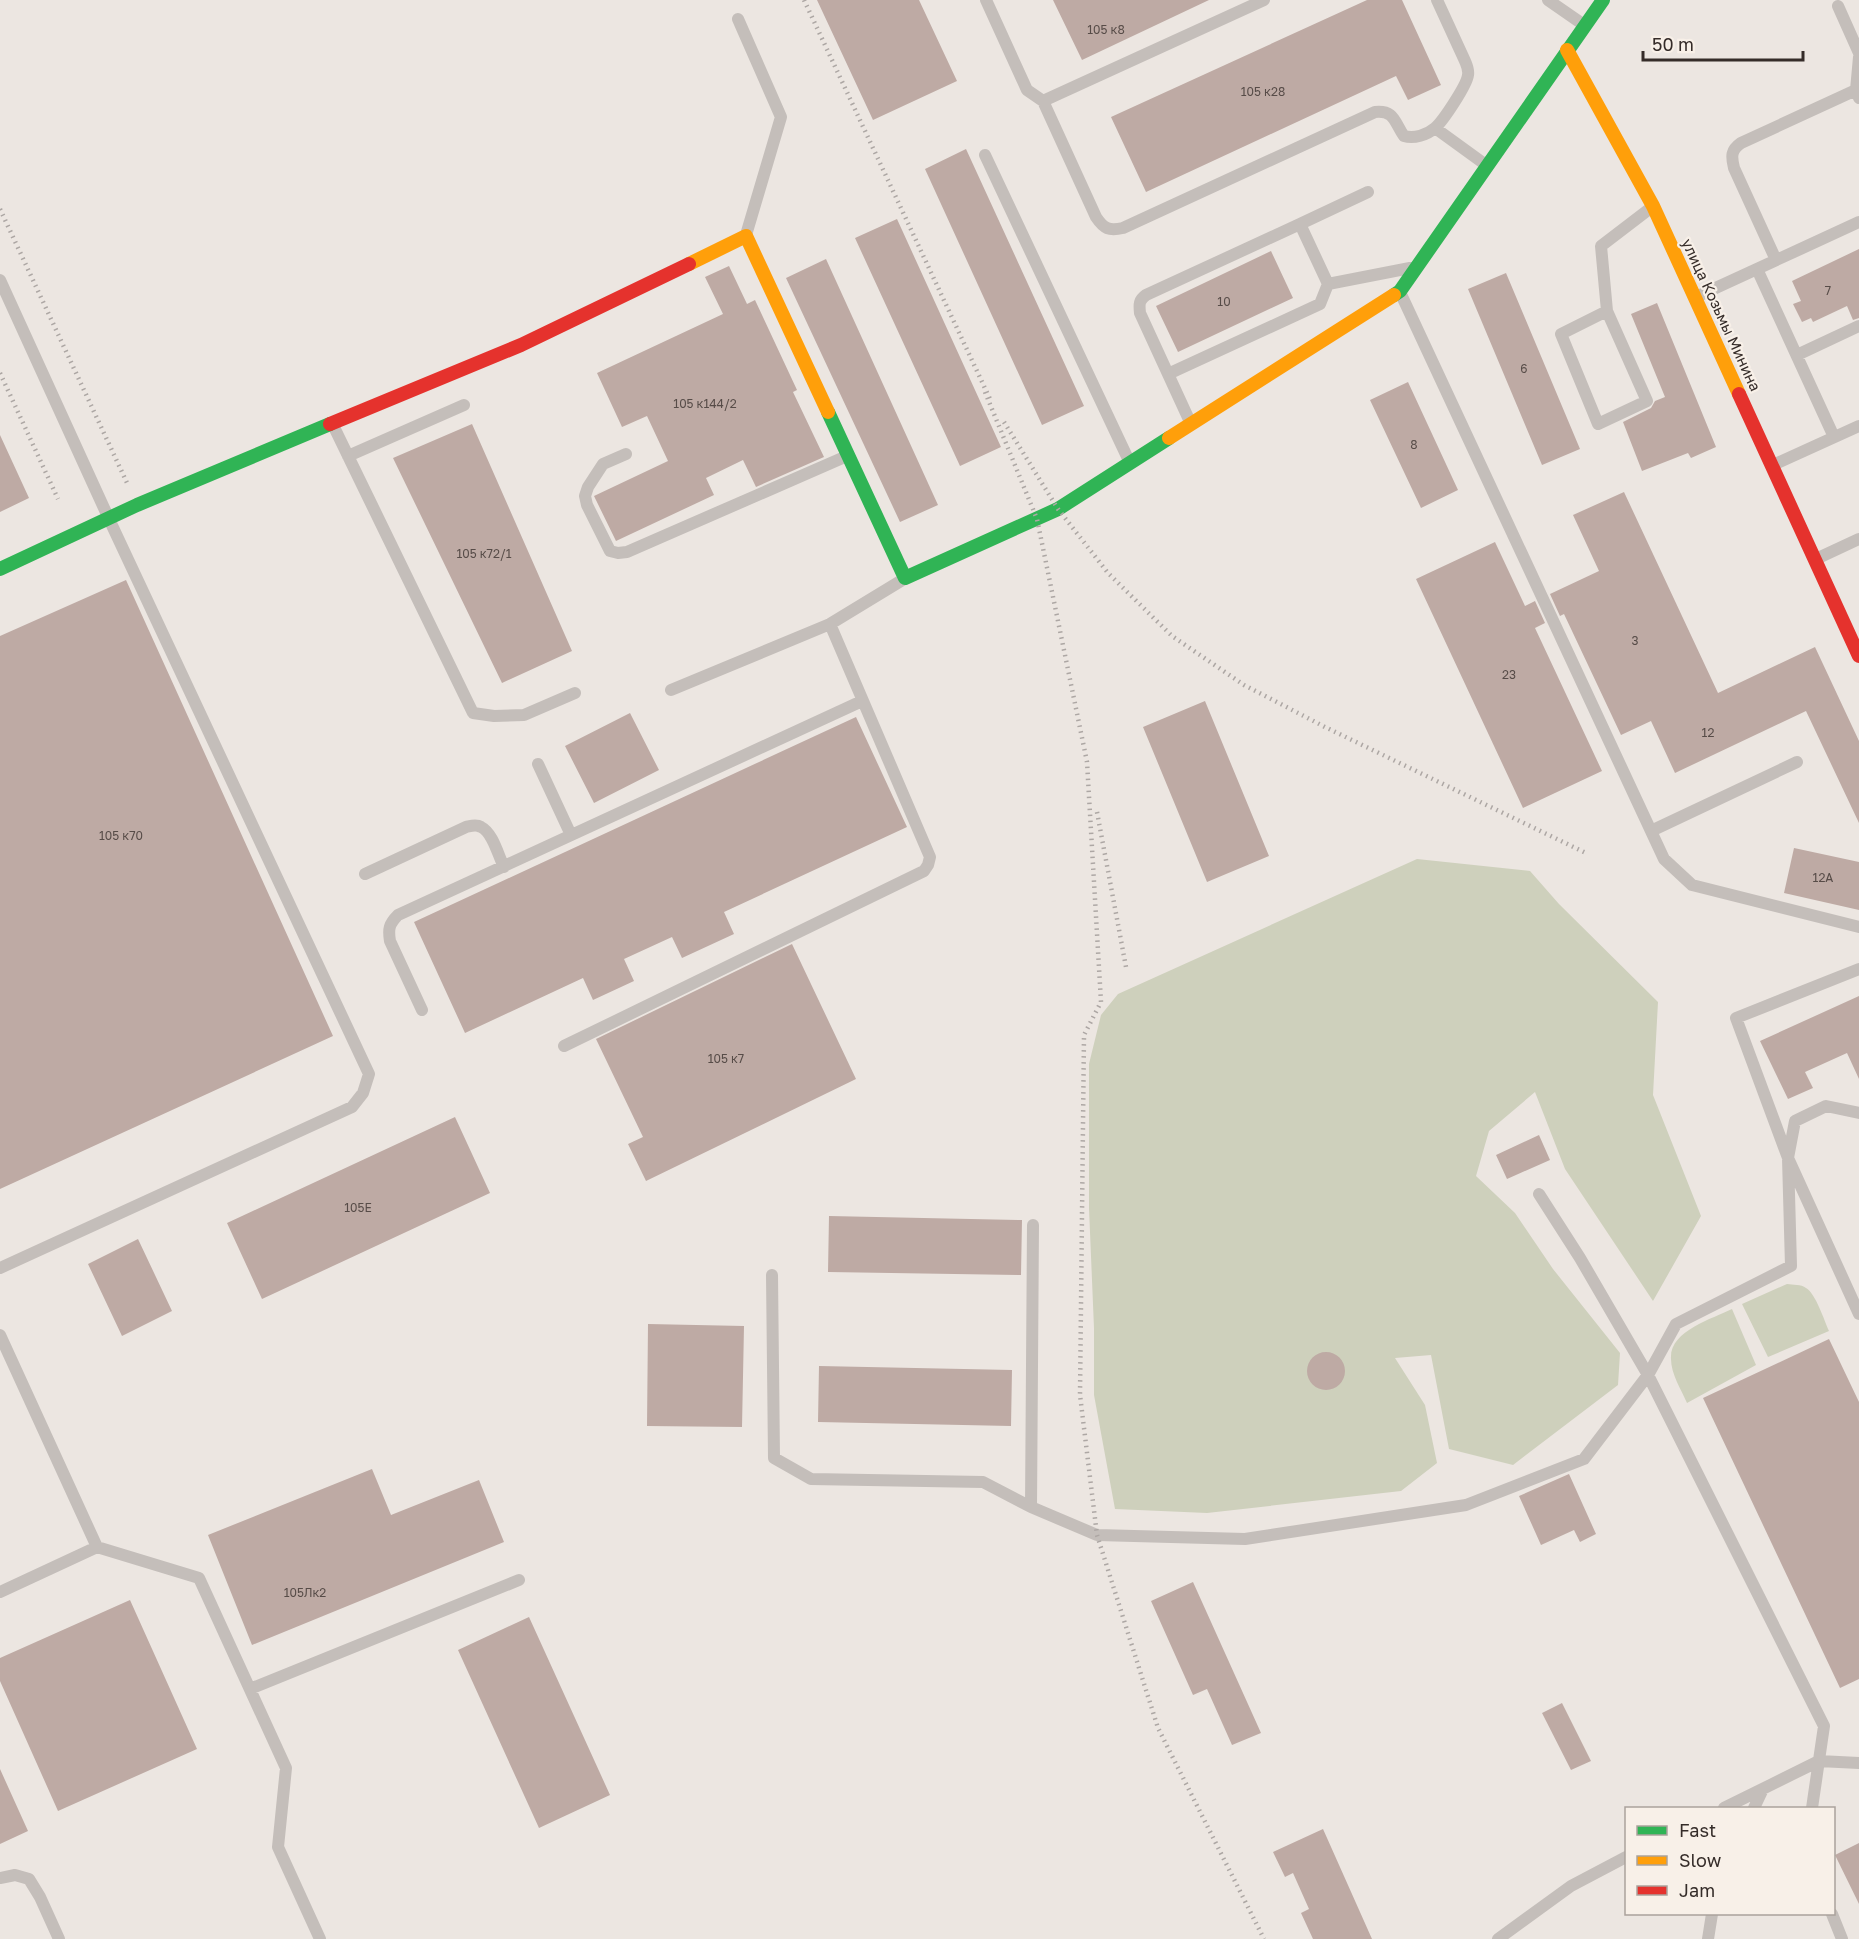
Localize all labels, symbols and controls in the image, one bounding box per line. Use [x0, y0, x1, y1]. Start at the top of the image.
house number: 105 к8 [1087, 22, 1125, 37]
scale bar [1643, 24, 1804, 62]
text: 50 m [1652, 33, 1694, 55]
house number: 105 к28 [1241, 84, 1285, 99]
street label: улица Козьмы Минина [1679, 235, 1765, 394]
house number: 7 [1825, 283, 1831, 298]
house number: 10 [1217, 294, 1231, 309]
house number: 6 [1520, 361, 1528, 376]
house number: 105 к144/2 [673, 396, 737, 411]
house number: 8 [1410, 437, 1418, 452]
house number: 105 к72/1 [456, 546, 512, 561]
house number: 3 [1631, 633, 1639, 648]
house number: 23 [1502, 667, 1516, 682]
house number: 12 [1702, 725, 1714, 740]
house number: 105 к70 [99, 828, 143, 843]
house number: 12А [1813, 870, 1833, 885]
house number: 105 к7 [708, 1051, 744, 1066]
house number: 105Е [344, 1200, 372, 1215]
house number: 105Лк2 [284, 1585, 326, 1600]
legend [1625, 1807, 1835, 1915]
text: Fast [1679, 1819, 1716, 1841]
text: Slow [1679, 1849, 1722, 1871]
text: Jam [1679, 1879, 1715, 1901]

